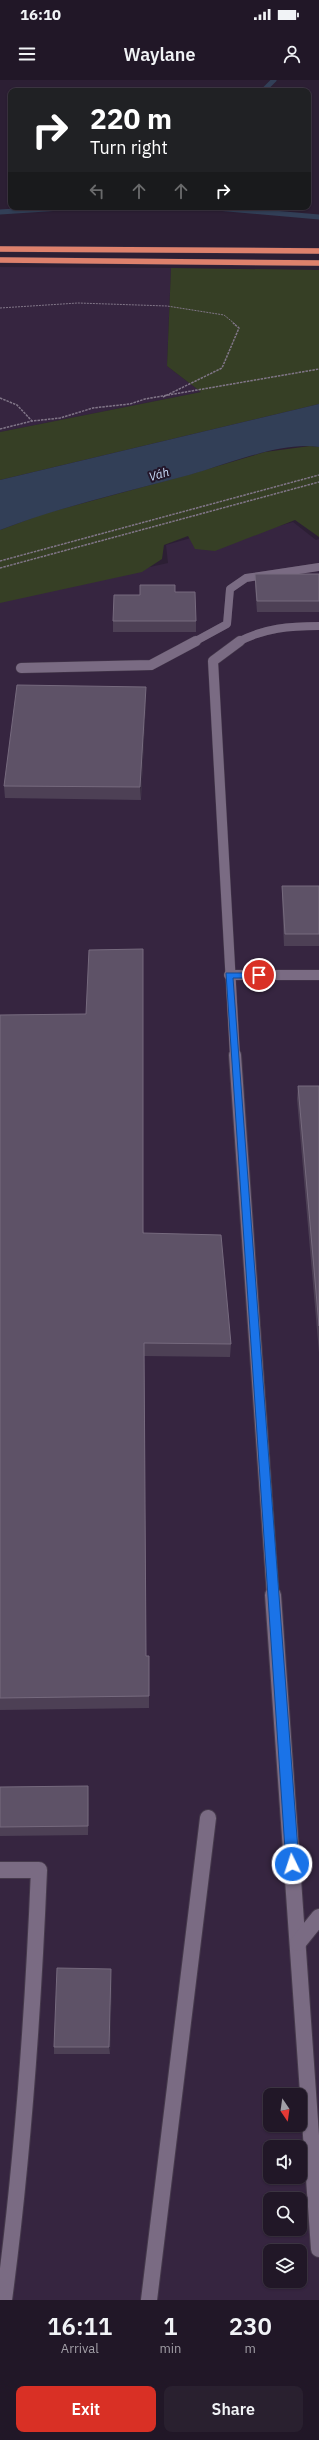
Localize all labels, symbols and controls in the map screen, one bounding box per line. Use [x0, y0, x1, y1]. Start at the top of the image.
text: 16:10 [20, 5, 61, 24]
icon: menu [16, 43, 38, 65]
text: Waylane [124, 43, 195, 66]
icon: person [281, 43, 303, 65]
text: 220 m [90, 100, 172, 137]
icon: right [24, 104, 76, 156]
text: Turn right [90, 136, 168, 159]
icon: left [86, 180, 108, 202]
icon: ahead [128, 180, 150, 202]
icon: ahead [170, 180, 192, 202]
icon: right [212, 180, 234, 202]
water label: Váh [147, 464, 171, 484]
pin [242, 958, 276, 992]
icon: arrive [248, 964, 270, 986]
position arrow [271, 1843, 313, 1885]
north arrow [263, 2088, 307, 2132]
map controls [263, 2088, 307, 2288]
button: sound [263, 2140, 307, 2184]
button: search [263, 2192, 307, 2236]
button: layers [263, 2244, 307, 2288]
text: 16:11 [47, 2310, 112, 2342]
text: 1 [163, 2310, 178, 2342]
text: 230 [229, 2310, 272, 2342]
text: Arrival [61, 2340, 99, 2357]
text: min [160, 2340, 182, 2357]
text: m [245, 2340, 256, 2357]
button: Exit [16, 2386, 156, 2432]
button: Share [164, 2386, 303, 2432]

